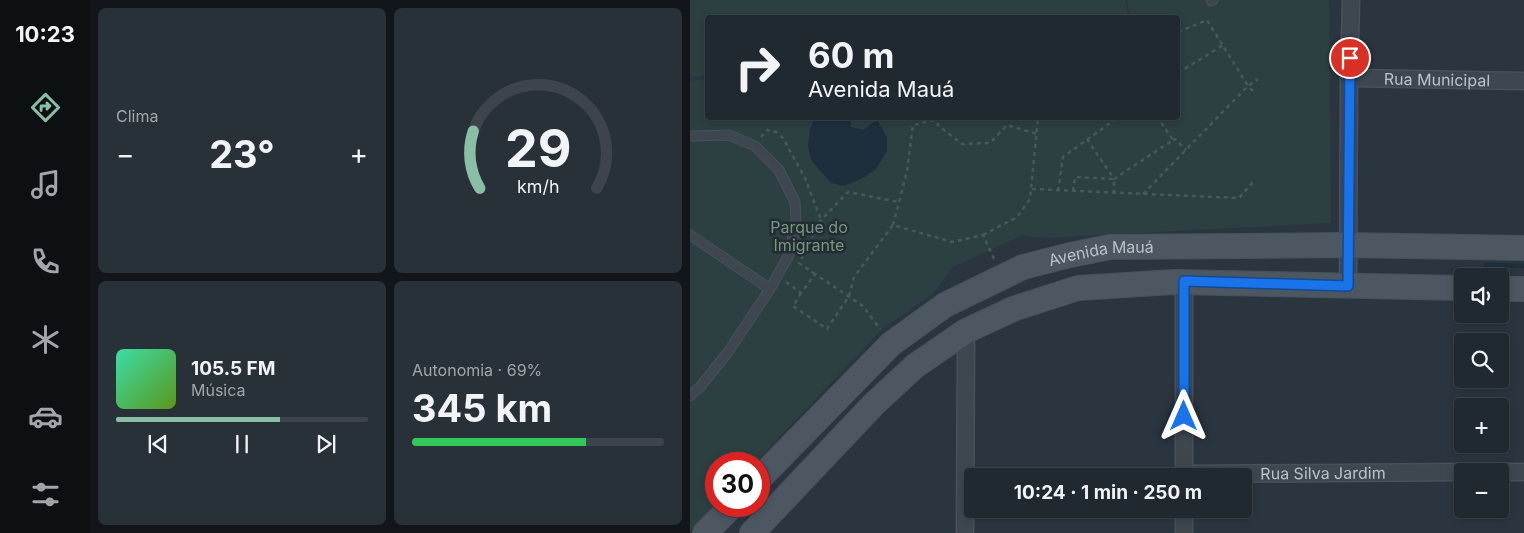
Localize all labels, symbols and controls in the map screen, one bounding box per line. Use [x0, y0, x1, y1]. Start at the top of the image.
text: 10:23 [15, 21, 75, 47]
text: 60 m [808, 34, 895, 76]
icon: right [725, 35, 790, 100]
pin [1329, 37, 1371, 79]
icon: arrive [1336, 44, 1364, 72]
street label: Rua Municipal [1384, 69, 1490, 90]
text: Avenida Mauá [808, 76, 954, 102]
icon: directions [28, 90, 63, 125]
text: Clima [116, 106, 158, 126]
text: 29 [505, 117, 571, 180]
text: 23° [209, 131, 275, 177]
text: − [116, 137, 135, 171]
text: + [349, 137, 368, 171]
icon: music [28, 167, 63, 202]
text: km/h [517, 176, 559, 197]
park label: Parque do Imigrante [770, 217, 848, 255]
street label: Avenida Mauá [1046, 237, 1154, 270]
icon: phone [28, 244, 63, 279]
map controls [1454, 268, 1509, 518]
button: sound [1454, 268, 1509, 323]
icon: climate [28, 322, 63, 357]
button: search [1454, 333, 1509, 388]
text: 105.5 FM [191, 357, 275, 380]
text: Autonomia · 69% [412, 360, 542, 380]
text: Música [191, 380, 246, 400]
text: 345 km [412, 385, 552, 431]
position arrow [1157, 389, 1209, 441]
button: + [1454, 398, 1509, 453]
icon: car [28, 399, 63, 434]
icon: previous [144, 430, 172, 458]
icon: pause [228, 430, 256, 458]
icon: next [312, 430, 340, 458]
speed limit sign: 30 [705, 452, 770, 517]
street label: Rua Silva Jardim [1260, 463, 1386, 483]
button: − [1454, 463, 1509, 518]
icon: filters [28, 477, 63, 512]
text: 10:24 · 1 min · 250 m [1014, 481, 1202, 504]

